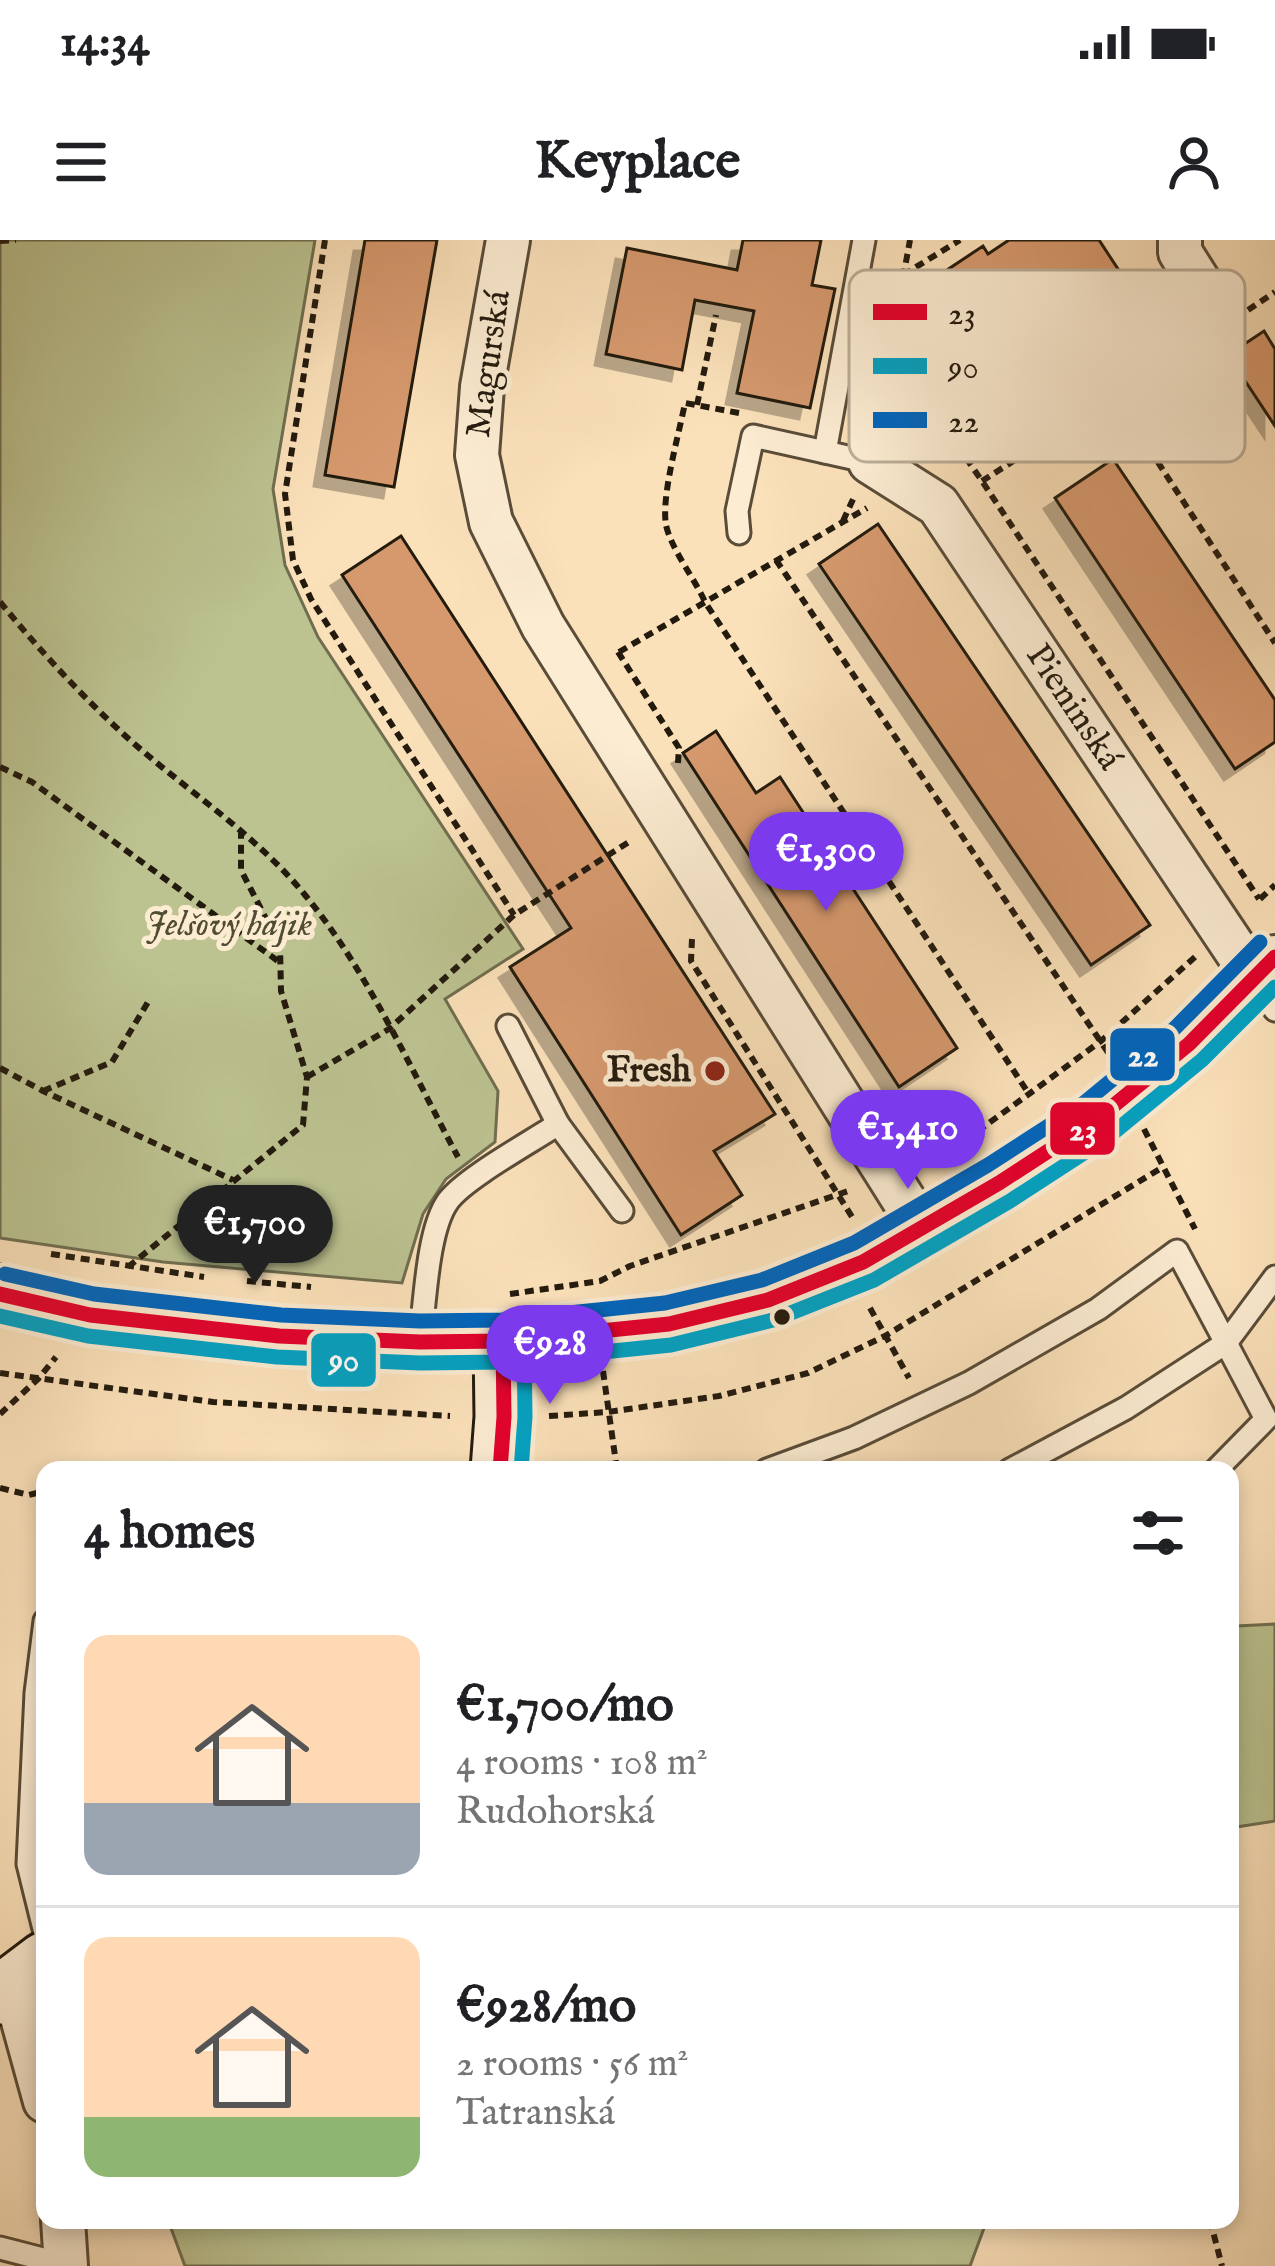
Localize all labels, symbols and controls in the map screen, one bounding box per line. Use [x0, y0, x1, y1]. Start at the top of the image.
text: 14:34 [60, 14, 150, 71]
text: Keyplace [535, 128, 740, 197]
icon: menu [48, 129, 114, 195]
icon: person [1161, 129, 1227, 195]
legend [849, 270, 1245, 462]
street label: Magurská [456, 287, 522, 441]
text: 23 [948, 294, 976, 336]
text: 90 [947, 348, 979, 390]
text: 22 [948, 402, 979, 444]
street label: Pieninská [1015, 636, 1132, 780]
pin: €1,300 [728, 812, 924, 914]
text: €1,300 [776, 826, 876, 875]
park label: Jelšový hájik [146, 902, 312, 948]
line badge: 22 [1108, 1026, 1177, 1083]
text: 22 [1128, 1036, 1158, 1078]
place label: Fresh [607, 1048, 692, 1094]
marker: Fresh [702, 1058, 728, 1084]
pin: €1,410 [810, 1090, 1006, 1192]
line badge: 23 [1048, 1100, 1117, 1157]
text: €1,410 [857, 1104, 959, 1153]
text: 23 [1069, 1110, 1097, 1152]
pin: €1,700 [157, 1185, 353, 1287]
text: €1,700 [204, 1199, 306, 1248]
pin: €928 [479, 1305, 621, 1407]
unlabelled marker [771, 1306, 793, 1328]
text: €928 [513, 1319, 587, 1368]
line badge: 90 [309, 1331, 378, 1389]
text: 90 [327, 1341, 359, 1383]
icon: filters [1125, 1500, 1191, 1566]
text: 4 homes [84, 1501, 255, 1566]
text: €1,700/mo [456, 1674, 674, 1739]
icon: home [180, 1683, 324, 1827]
text: 4 rooms · 108 m² [456, 1739, 708, 1788]
text: Rudohorská [456, 1788, 655, 1837]
text: €928/mo [456, 1975, 636, 2040]
icon: home [180, 1985, 324, 2129]
text: 2 rooms · 56 m² [456, 2040, 689, 2089]
text: Tatranská [456, 2089, 615, 2138]

